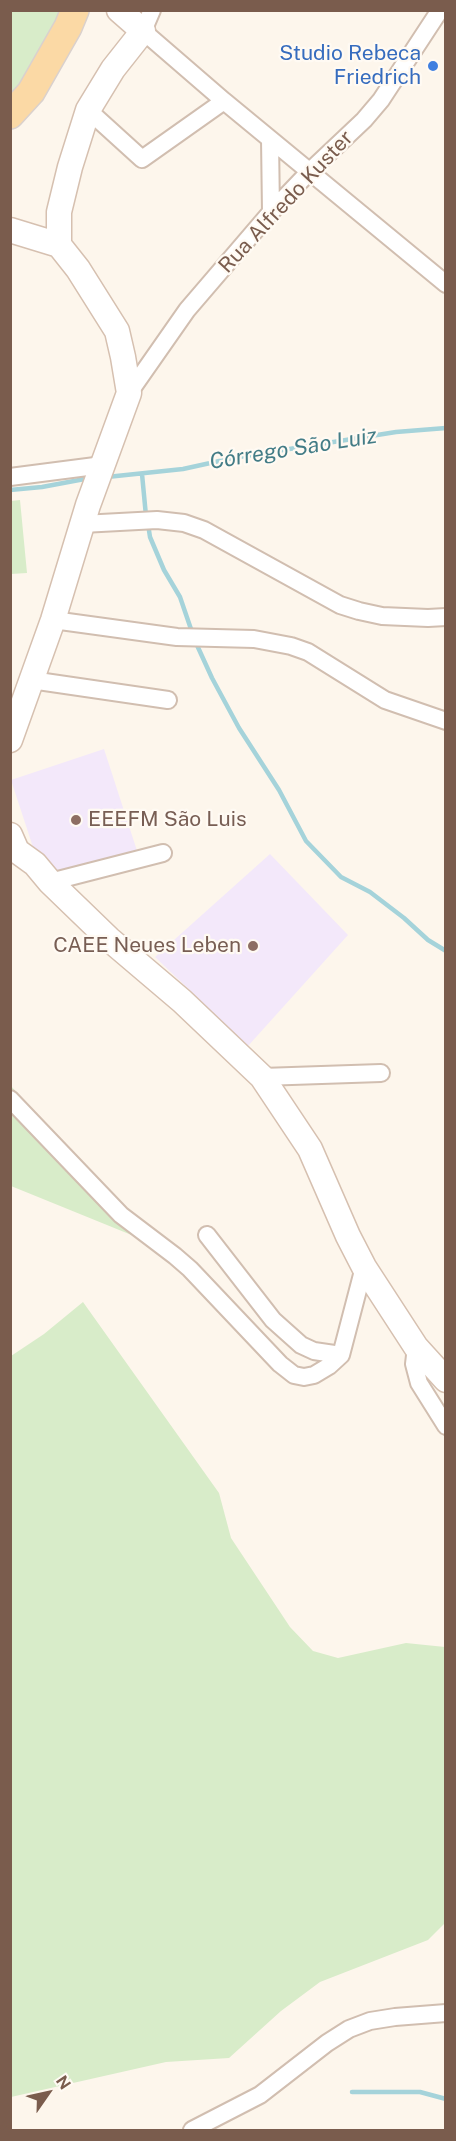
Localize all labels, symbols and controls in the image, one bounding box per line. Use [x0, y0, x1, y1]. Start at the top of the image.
place label: Studio Rebeca Friedrich [279, 41, 421, 91]
marker: Studio Rebeca Friedrich [426, 59, 440, 73]
street label: Rua Alfredo Kuster [213, 125, 359, 279]
water label: Córrego São Luiz [208, 423, 378, 475]
place label: EEEFM São Luis [88, 807, 247, 833]
marker: EEEFM São Luis [69, 813, 83, 827]
place label: CAEE Neues Leben [53, 933, 241, 959]
marker: CAEE Neues Leben [246, 939, 260, 953]
north arrow [18, 2063, 78, 2123]
text: N [52, 2072, 75, 2093]

